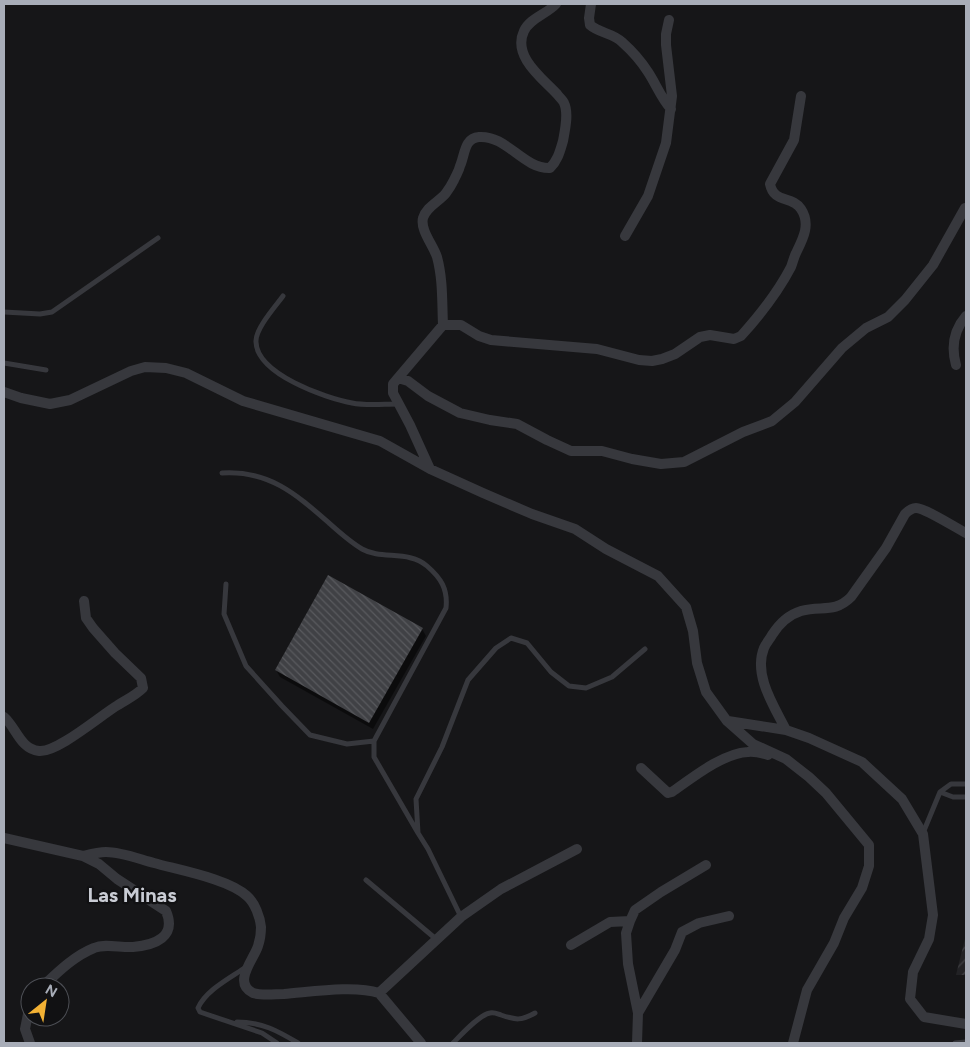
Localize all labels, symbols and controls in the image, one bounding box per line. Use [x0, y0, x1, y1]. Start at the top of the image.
district label: Las Minas [87, 883, 177, 907]
north arrow [20, 977, 70, 1027]
text: N [42, 981, 60, 1001]

